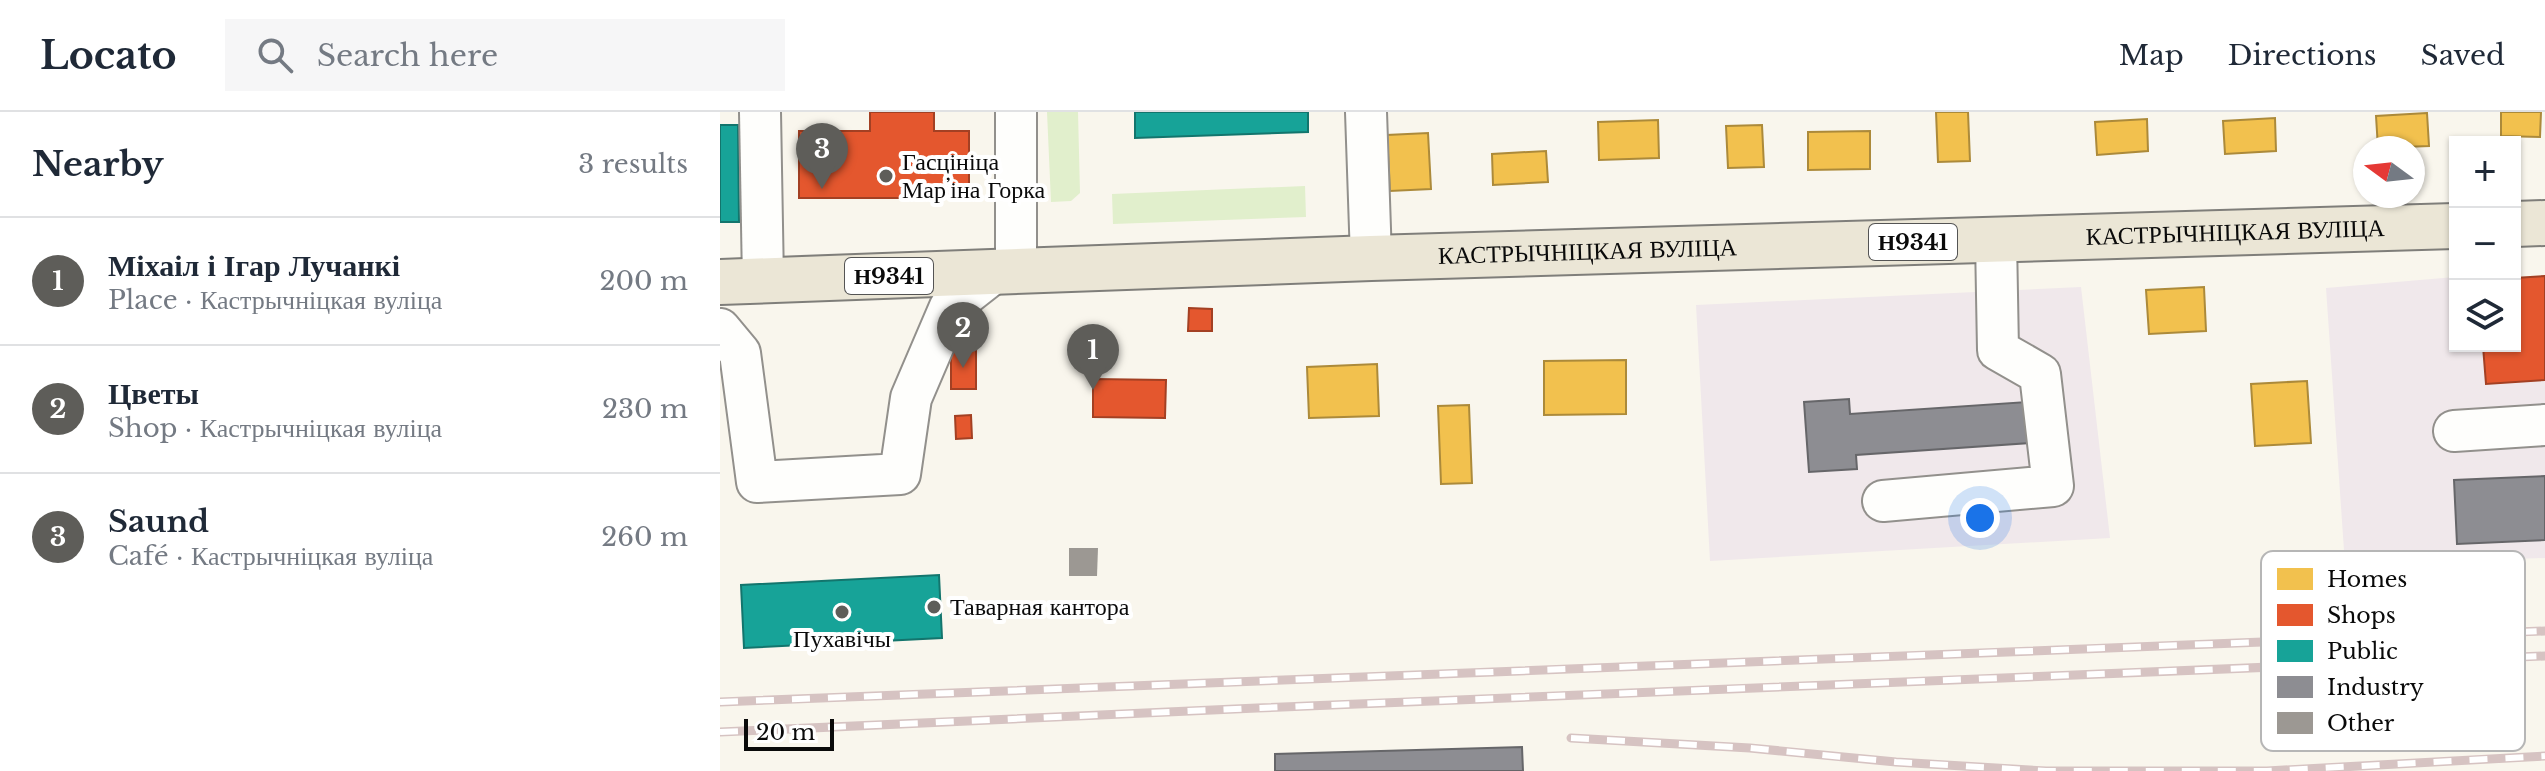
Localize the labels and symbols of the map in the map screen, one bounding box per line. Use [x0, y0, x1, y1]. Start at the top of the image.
pin: 3 [796, 123, 848, 189]
north arrow [2353, 136, 2425, 208]
place label: Гасцініца Марʼіна Горка [902, 147, 1045, 204]
marker: Гасцініца Марʼіна Горка [877, 167, 895, 185]
street label: КАСТРЫЧНІЦКАЯ ВУЛІЦА [2085, 213, 2386, 251]
road number: Н9341 [1869, 224, 1957, 260]
street label: КАСТРЫЧНІЦКАЯ ВУЛІЦА [1438, 232, 1738, 270]
road number: Н9341 [845, 258, 933, 294]
pin: 2 [937, 302, 989, 368]
pin: 1 [1067, 324, 1119, 390]
your location [1960, 498, 2000, 538]
legend [2261, 551, 2525, 751]
text: Homes [2327, 566, 2407, 593]
place label: Таварная кантора [950, 592, 1130, 621]
marker: Таварная кантора [925, 598, 943, 616]
text: Shops [2327, 602, 2396, 629]
marker: Пухавічы [833, 603, 851, 621]
place label: Пухавічы [793, 624, 891, 653]
text: Public [2327, 638, 2398, 665]
text: Industry [2327, 674, 2424, 701]
text: Other [2327, 710, 2395, 737]
scale bar [744, 715, 834, 751]

